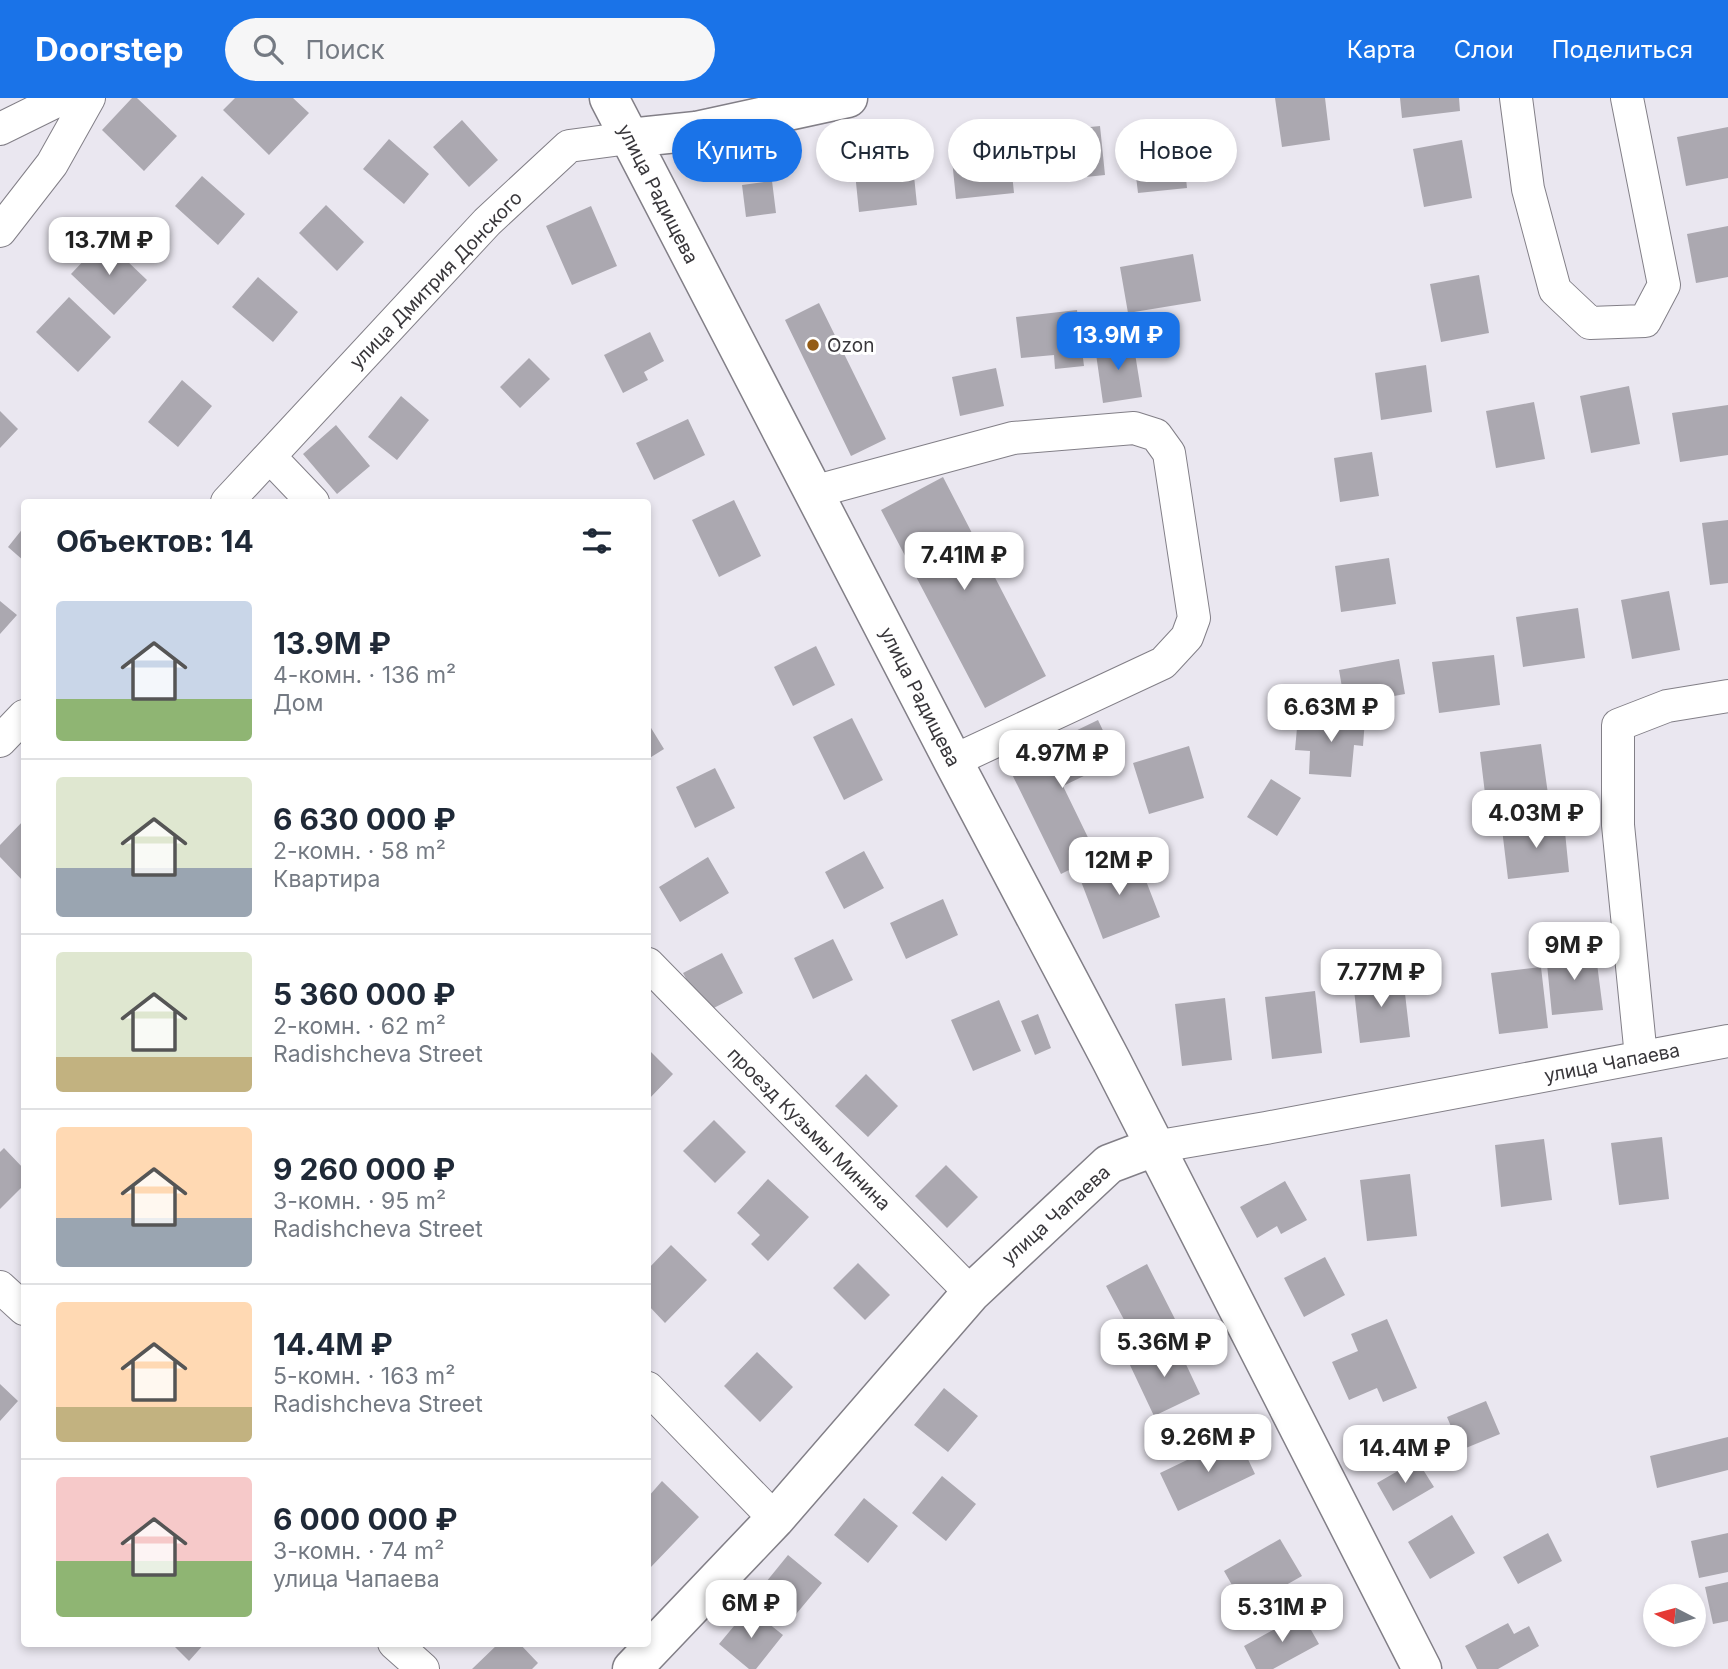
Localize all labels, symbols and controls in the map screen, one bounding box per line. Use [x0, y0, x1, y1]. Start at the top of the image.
search box [225, 18, 715, 81]
text: Doorstep [35, 29, 183, 69]
icon: search [249, 30, 287, 68]
text: Поиск [305, 34, 385, 65]
text: Карта [1347, 35, 1416, 64]
text: Слои [1454, 35, 1514, 64]
text: Поделиться [1552, 35, 1693, 64]
chip: Купить [672, 119, 802, 182]
chip: Снять [816, 119, 934, 182]
chip: Фильтры [948, 119, 1101, 182]
chip: Новое [1115, 119, 1237, 182]
street label: улица Радищева [613, 120, 703, 268]
street label: улица Дмитрия Донского [345, 186, 527, 374]
pin: 13.7M ₽ [44, 218, 174, 277]
text: 13.7M ₽ [65, 226, 153, 254]
pin: 13.9M ₽ [1053, 313, 1183, 372]
text: 13.9M ₽ [1073, 321, 1163, 349]
place label: Ozon [827, 334, 874, 357]
marker: Ozon [805, 337, 821, 353]
icon: filters [578, 522, 616, 560]
text: Объектов: 14 [56, 523, 254, 559]
pin: 7.41M ₽ [899, 532, 1029, 592]
text: 7.41M ₽ [921, 541, 1007, 569]
street label: улица Радищева [875, 623, 965, 771]
text: 13.9M ₽ [273, 625, 391, 661]
icon: home [112, 629, 196, 713]
text: 4-комн. · 136 m² [273, 661, 456, 689]
pin: 6.63M ₽ [1266, 684, 1396, 744]
text: Дом [273, 689, 323, 717]
text: 6.63M ₽ [1284, 693, 1378, 721]
pin: 4.97M ₽ [997, 730, 1127, 790]
text: 4.97M ₽ [1015, 739, 1109, 767]
pin: 4.03M ₽ [1471, 790, 1601, 850]
text: 4.03M ₽ [1488, 799, 1584, 827]
text: 6 630 000 ₽ [273, 801, 456, 837]
icon: home [112, 805, 196, 889]
text: 2-комн. · 58 m² [273, 837, 446, 865]
pin: 12M ₽ [1070, 838, 1168, 897]
text: 12M ₽ [1085, 846, 1153, 874]
text: Квартира [273, 865, 380, 893]
pin: 9M ₽ [1533, 922, 1615, 982]
text: 9M ₽ [1545, 931, 1603, 959]
pin: 7.77M ₽ [1316, 950, 1446, 1009]
text: 7.77M ₽ [1337, 958, 1425, 986]
text: 5 360 000 ₽ [273, 976, 456, 1012]
icon: home [112, 980, 196, 1064]
text: 2-комн. · 62 m² [273, 1012, 446, 1040]
street label: улица Чапаева [1542, 1039, 1682, 1087]
text: Radishcheva Street [273, 1040, 483, 1068]
street label: проезд Кузьмы Минина [723, 1043, 895, 1215]
text: 9 260 000 ₽ [273, 1151, 455, 1187]
icon: home [112, 1155, 196, 1239]
street label: улица Чапаева [997, 1160, 1115, 1270]
text: 3-комн. · 95 m² [273, 1187, 446, 1215]
text: Radishcheva Street [273, 1215, 483, 1243]
pin: 5.36M ₽ [1099, 1320, 1229, 1379]
text: 14.4M ₽ [273, 1326, 393, 1362]
text: 5.36M ₽ [1116, 1328, 1212, 1356]
icon: home [112, 1330, 196, 1414]
text: 5-комн. · 163 m² [273, 1362, 455, 1390]
text: Radishcheva Street [273, 1390, 483, 1418]
pin: 9.26M ₽ [1143, 1414, 1273, 1474]
text: 9.26M ₽ [1160, 1423, 1256, 1451]
pin: 14.4M ₽ [1340, 1426, 1470, 1485]
text: 14.4M ₽ [1359, 1434, 1451, 1462]
text: 6 000 000 ₽ [273, 1501, 457, 1537]
icon: home [112, 1505, 196, 1589]
text: 3-комн. · 74 m² [273, 1537, 444, 1565]
text: улица Чапаева [273, 1565, 440, 1593]
pin: 6M ₽ [710, 1580, 792, 1640]
pin: 5.31M ₽ [1217, 1584, 1347, 1644]
north arrow [1643, 1584, 1706, 1647]
map controls [1643, 1584, 1706, 1647]
text: 6M ₽ [722, 1589, 780, 1617]
text: 5.31M ₽ [1237, 1593, 1327, 1621]

